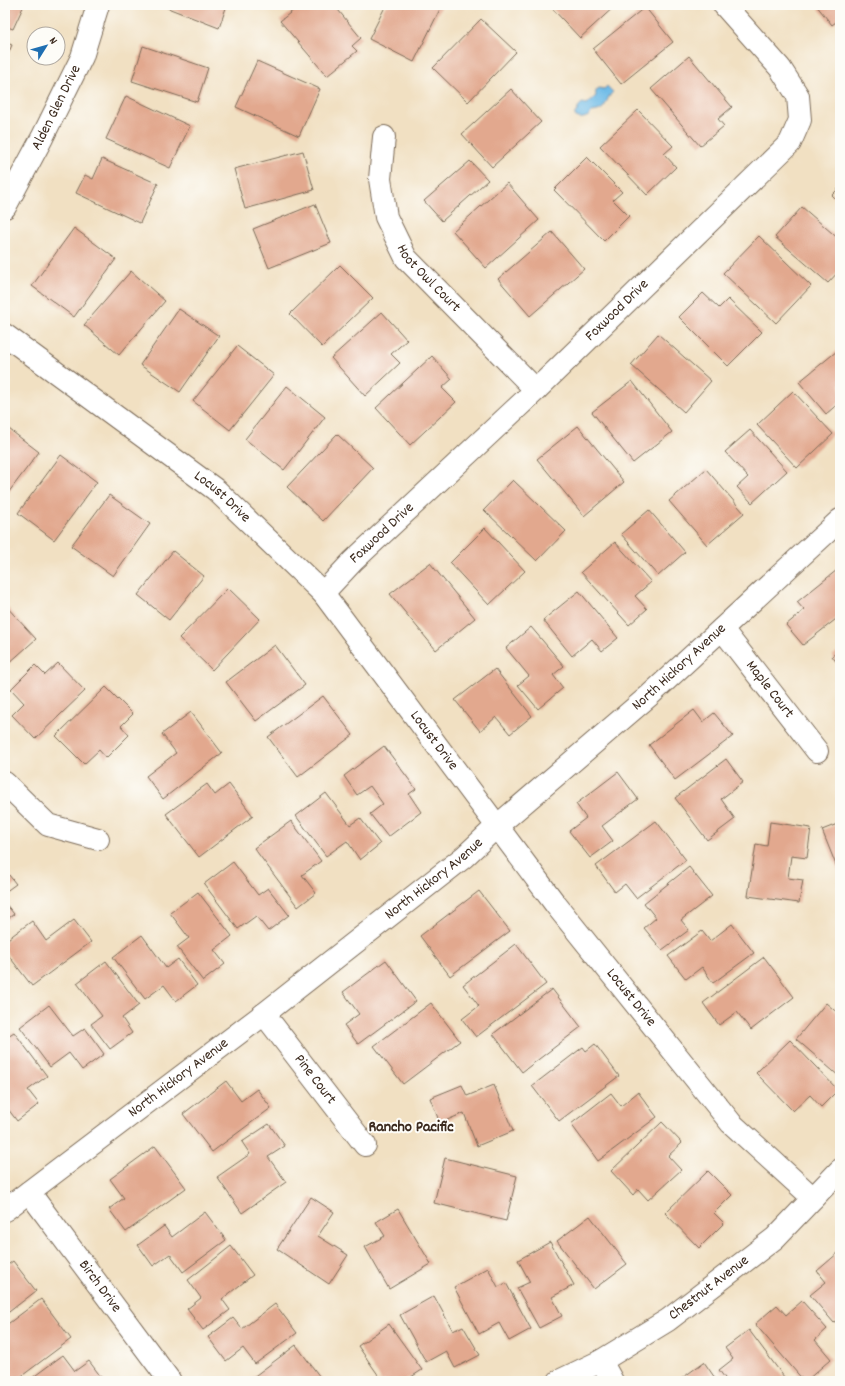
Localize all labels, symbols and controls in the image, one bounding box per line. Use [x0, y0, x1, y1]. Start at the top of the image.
north arrow [26, 26, 66, 66]
text: N [44, 34, 61, 49]
street label: Alden Glen Drive [26, 61, 88, 154]
street label: Hoot Owl Court [390, 241, 466, 318]
street label: Foxwood Drive [581, 274, 655, 347]
street label: Locust Drive [189, 466, 256, 529]
street label: Foxwood Drive [345, 497, 420, 569]
street label: North Hickory Avenue [627, 618, 732, 717]
street label: Maple Court [740, 656, 799, 724]
street label: Locust Drive [404, 706, 463, 776]
street label: North Hickory Avenue [380, 833, 489, 926]
street label: Locust Drive [600, 964, 661, 1032]
street label: North Hickory Avenue [124, 1033, 234, 1124]
street label: Pine Court [288, 1050, 341, 1110]
district label: Rancho Pacific [368, 1116, 454, 1139]
street label: Chestnut Avenue [664, 1250, 754, 1326]
street label: Birch Drive [73, 1256, 127, 1318]

